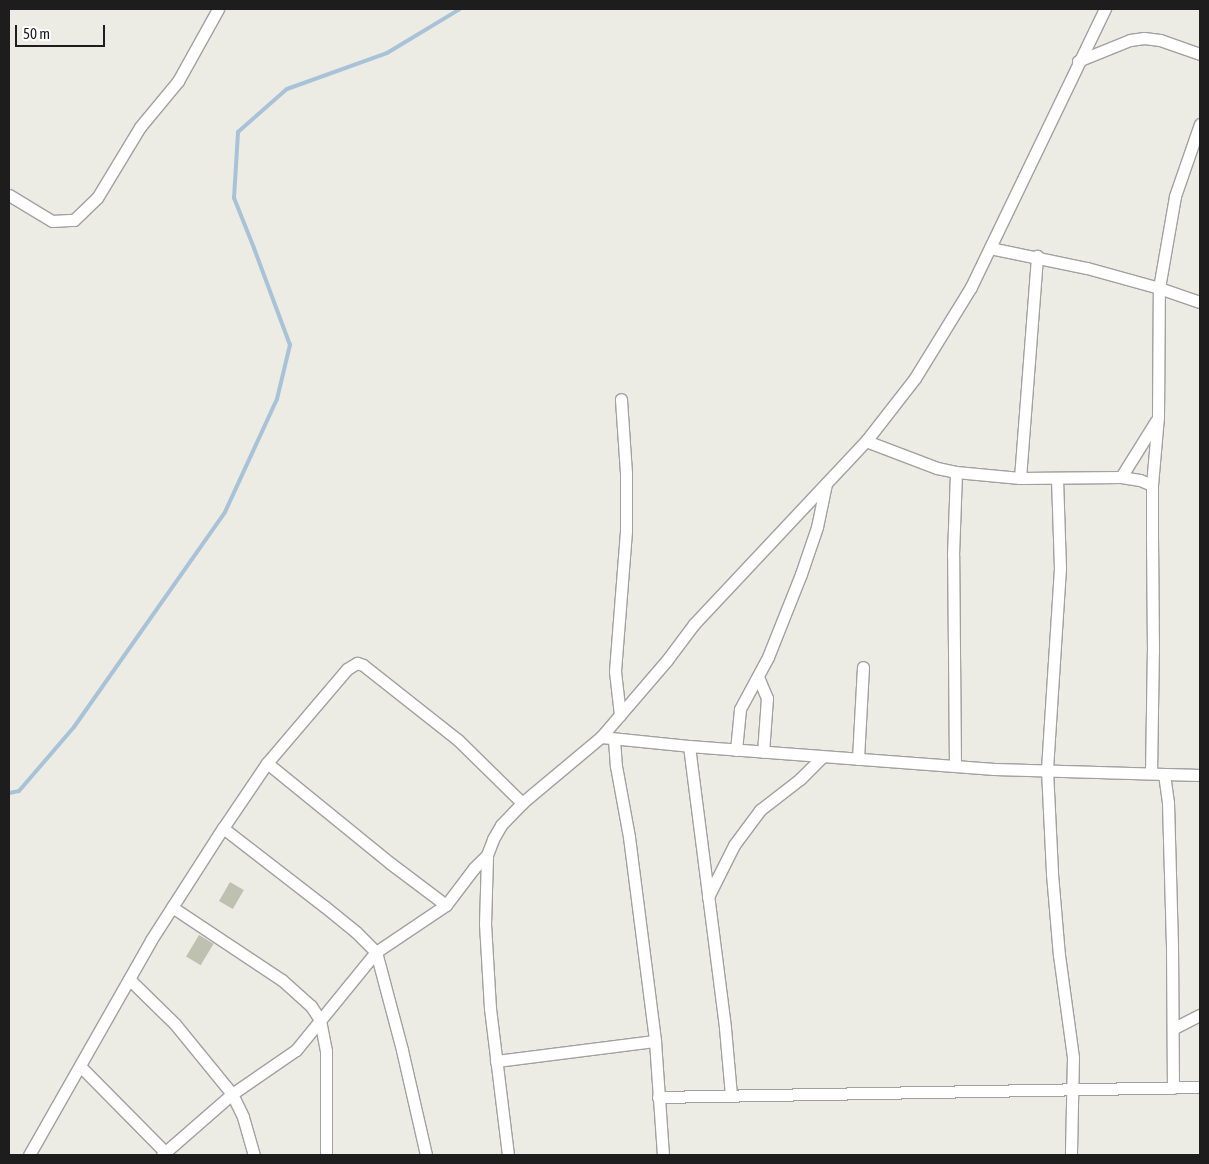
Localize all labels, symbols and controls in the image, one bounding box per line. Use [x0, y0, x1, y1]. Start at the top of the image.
scale bar [18, 15, 108, 47]
text: 50 m [23, 25, 50, 42]

